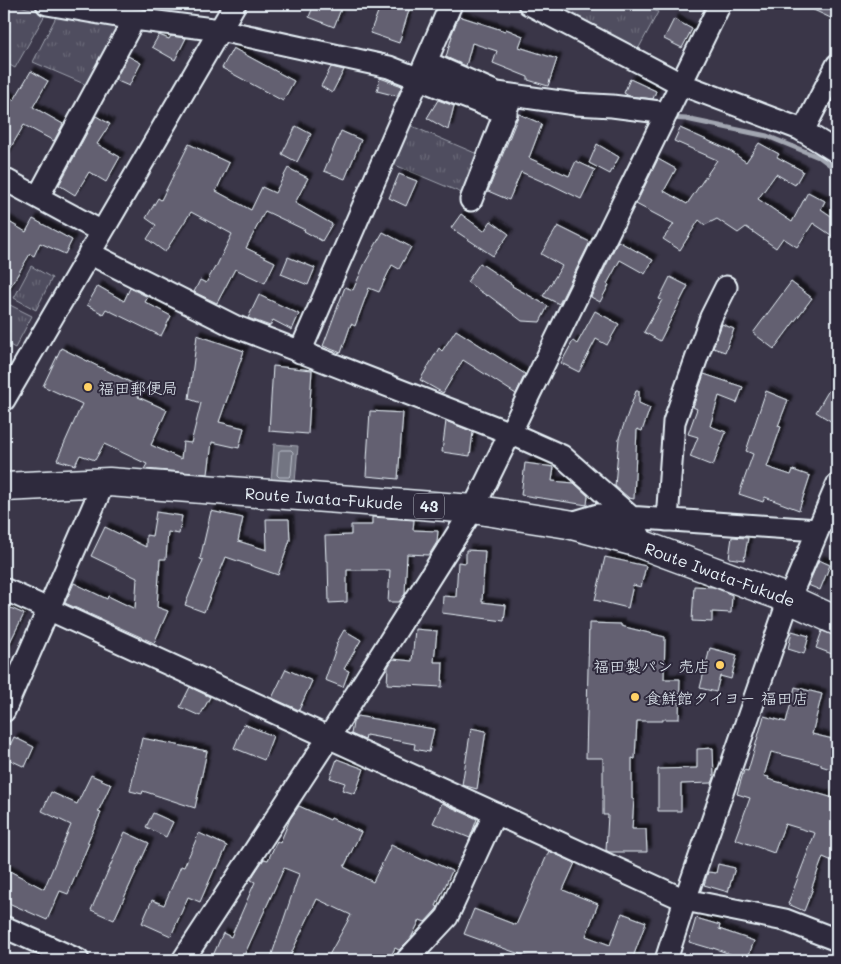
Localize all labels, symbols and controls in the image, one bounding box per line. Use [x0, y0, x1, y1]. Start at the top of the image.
place label: 福田郵便局 [98, 377, 178, 398]
marker: 福田郵便局 [82, 381, 94, 393]
street label: Route Iwata-Fukude [244, 482, 404, 514]
road number: 43 [414, 494, 444, 518]
street label: Route Iwata-Fukude [642, 537, 798, 611]
place label: 福田製パン 売店 [593, 655, 710, 676]
marker: 福田製パン 売店 [714, 659, 726, 671]
place label: 食鮮館タイヨー 福田店 [645, 687, 809, 708]
marker: 食鮮館タイヨー 福田店 [629, 691, 641, 703]

